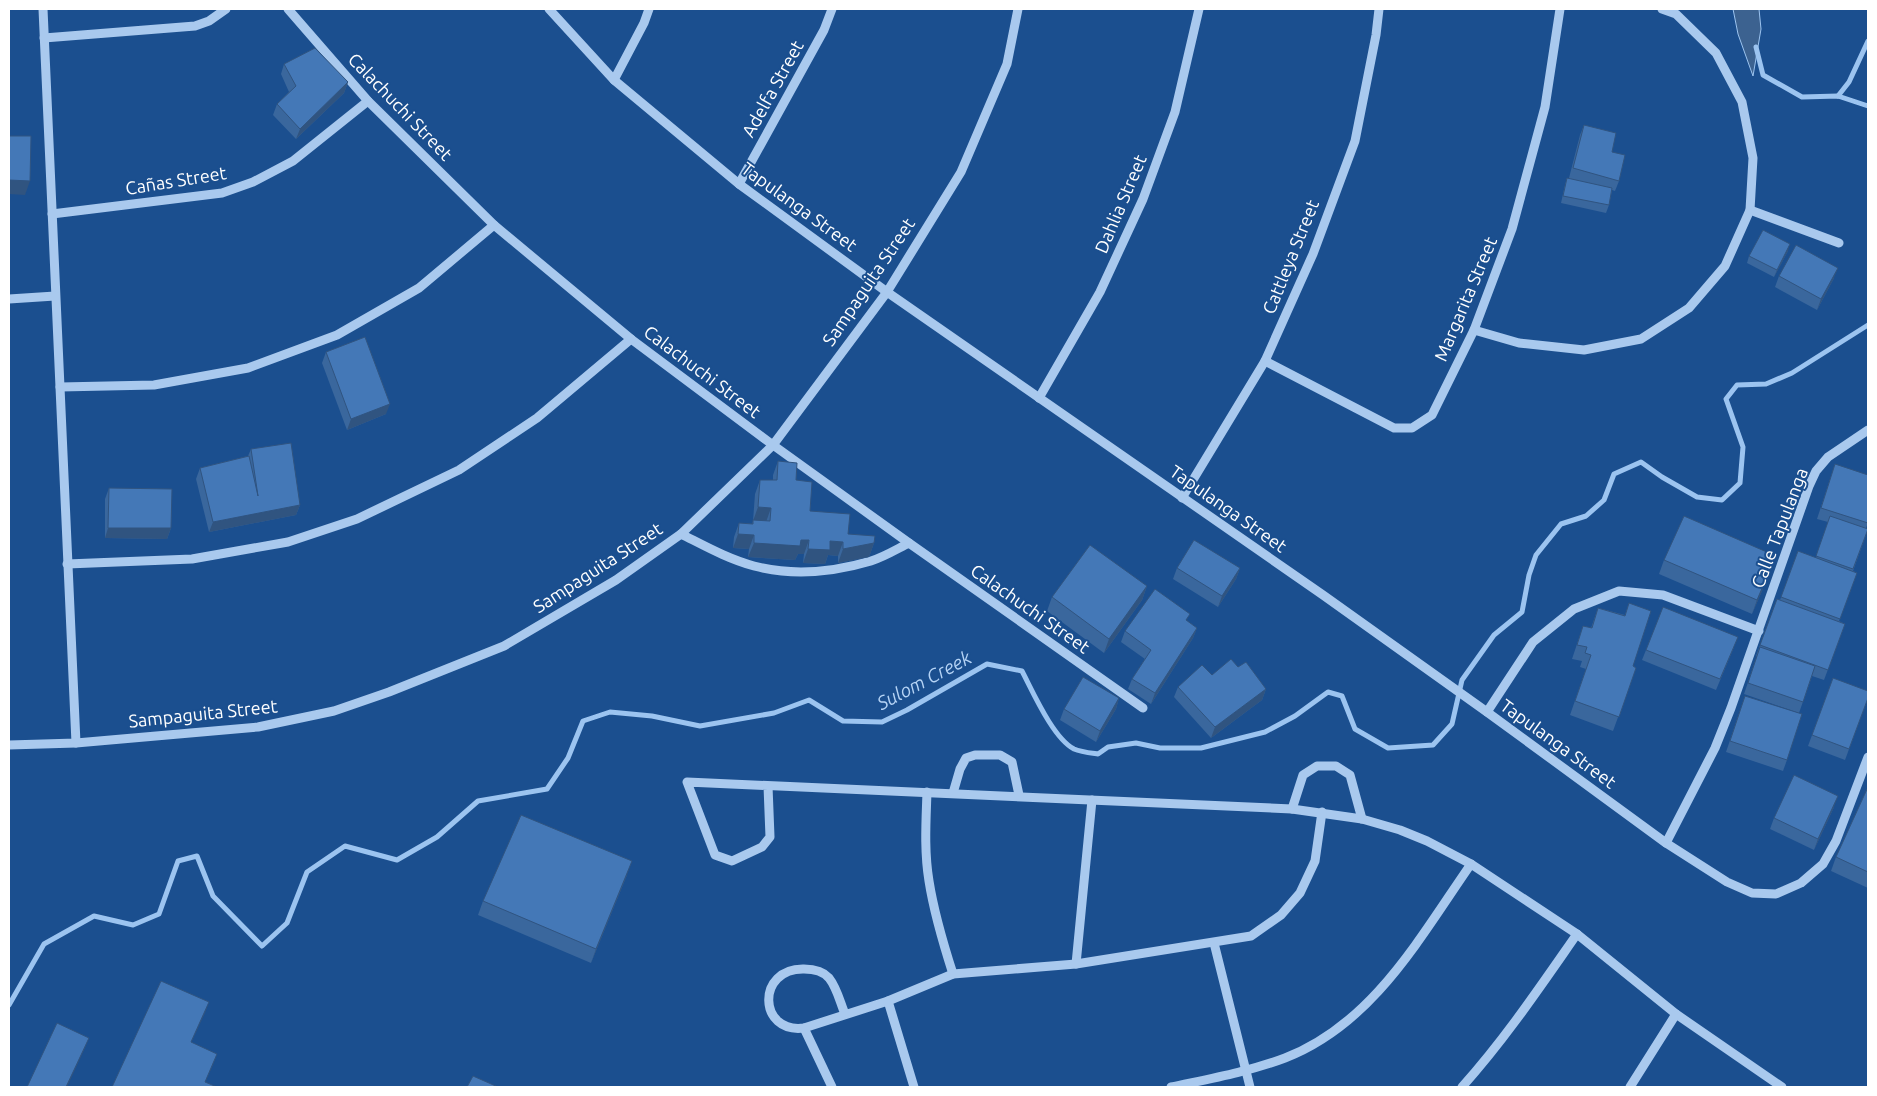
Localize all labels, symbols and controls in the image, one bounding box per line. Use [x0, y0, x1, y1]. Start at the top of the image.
street label: Adelfa Street [737, 37, 807, 140]
street label: Calachuchi Street [345, 49, 457, 164]
street label: Dahlia Street [1090, 151, 1150, 256]
street label: Tapulanga Street [738, 158, 861, 255]
street label: Cañas Street [124, 162, 228, 198]
street label: Cattleya Street [1258, 197, 1322, 317]
street label: Sampaguita Street [818, 214, 918, 349]
street label: Margarita Street [1430, 233, 1500, 364]
street label: Calachuchi Street [640, 321, 765, 422]
street label: Tapulanga Street [1166, 461, 1291, 556]
street label: Calle Tapulanga [1747, 465, 1811, 591]
street label: Sampaguita Street [529, 518, 666, 616]
street label: Calachuchi Street [967, 560, 1094, 657]
water label: Sulom Creek [872, 646, 975, 715]
street label: Sampaguita Street [127, 695, 278, 731]
street label: Tapulanga Street [1497, 695, 1620, 792]

